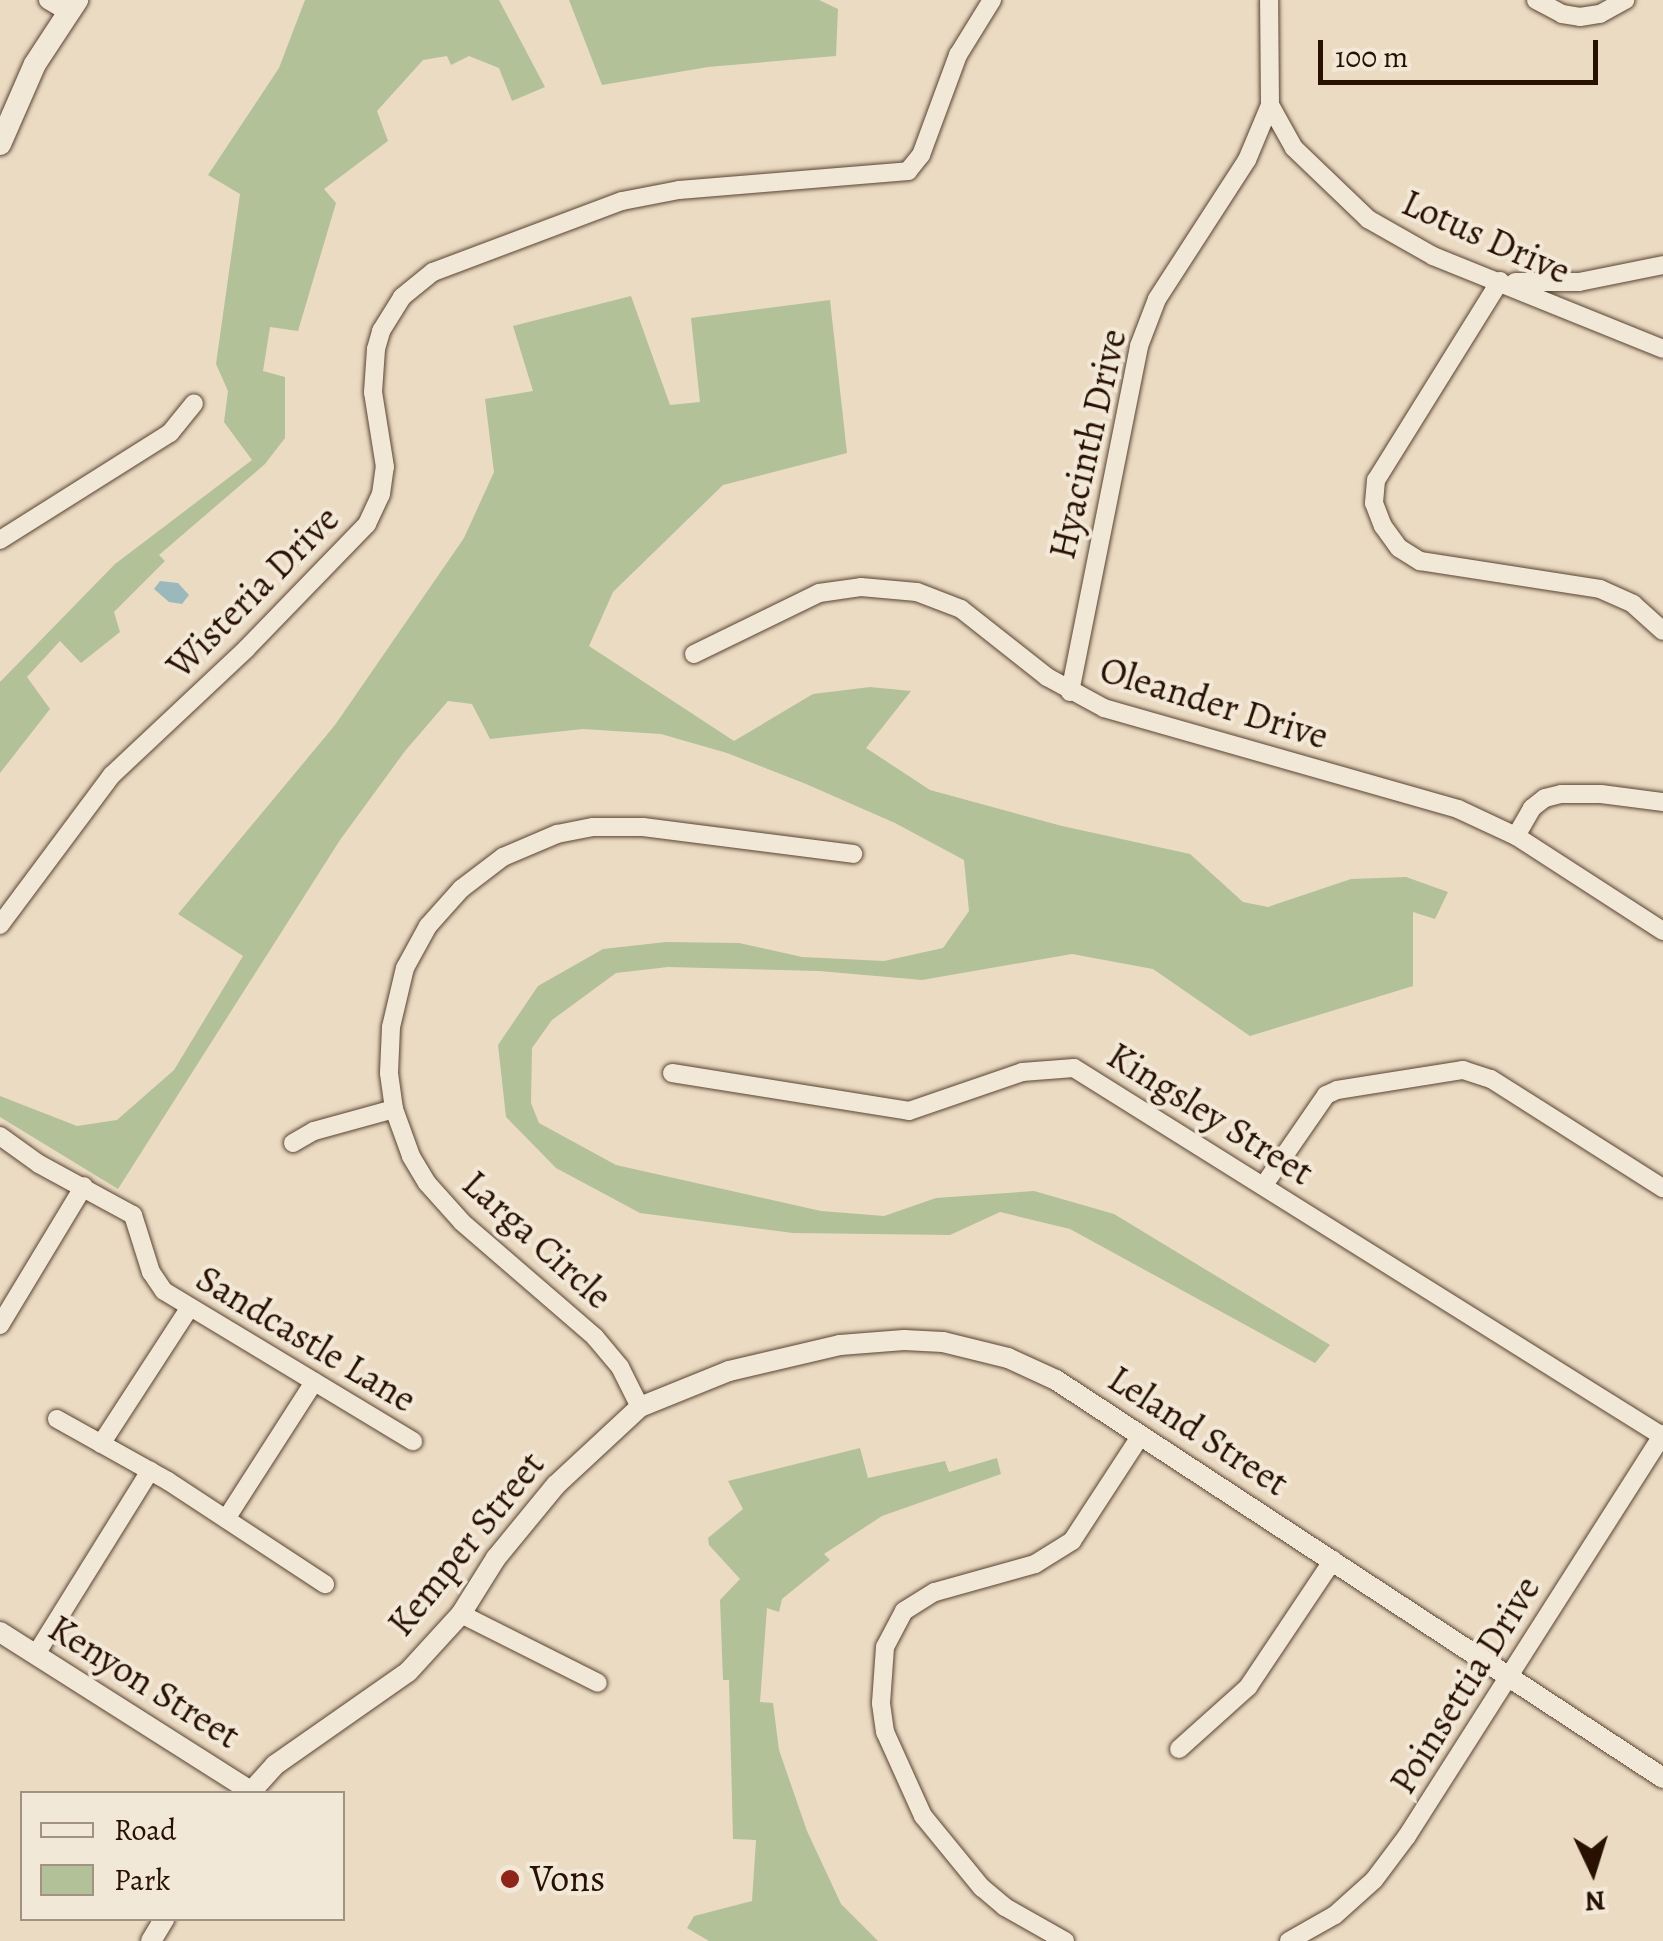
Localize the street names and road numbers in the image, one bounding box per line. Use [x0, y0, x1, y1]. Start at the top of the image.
street label: Lotus Drive [1395, 180, 1577, 294]
street label: Hyacinth Drive [1039, 324, 1137, 564]
street label: Wisteria Drive [157, 496, 349, 688]
street label: Oleander Drive [1095, 647, 1333, 759]
street label: Kingsley Street [1099, 1033, 1321, 1195]
street label: Larga Circle [453, 1161, 621, 1319]
street label: Sandcastle Lane [188, 1256, 424, 1422]
street label: Leland Street [1099, 1356, 1297, 1506]
street label: Kemper Street [378, 1443, 554, 1645]
street label: Poinsettia Drive [1380, 1568, 1550, 1802]
street label: Kenyon Street [40, 1605, 248, 1759]

